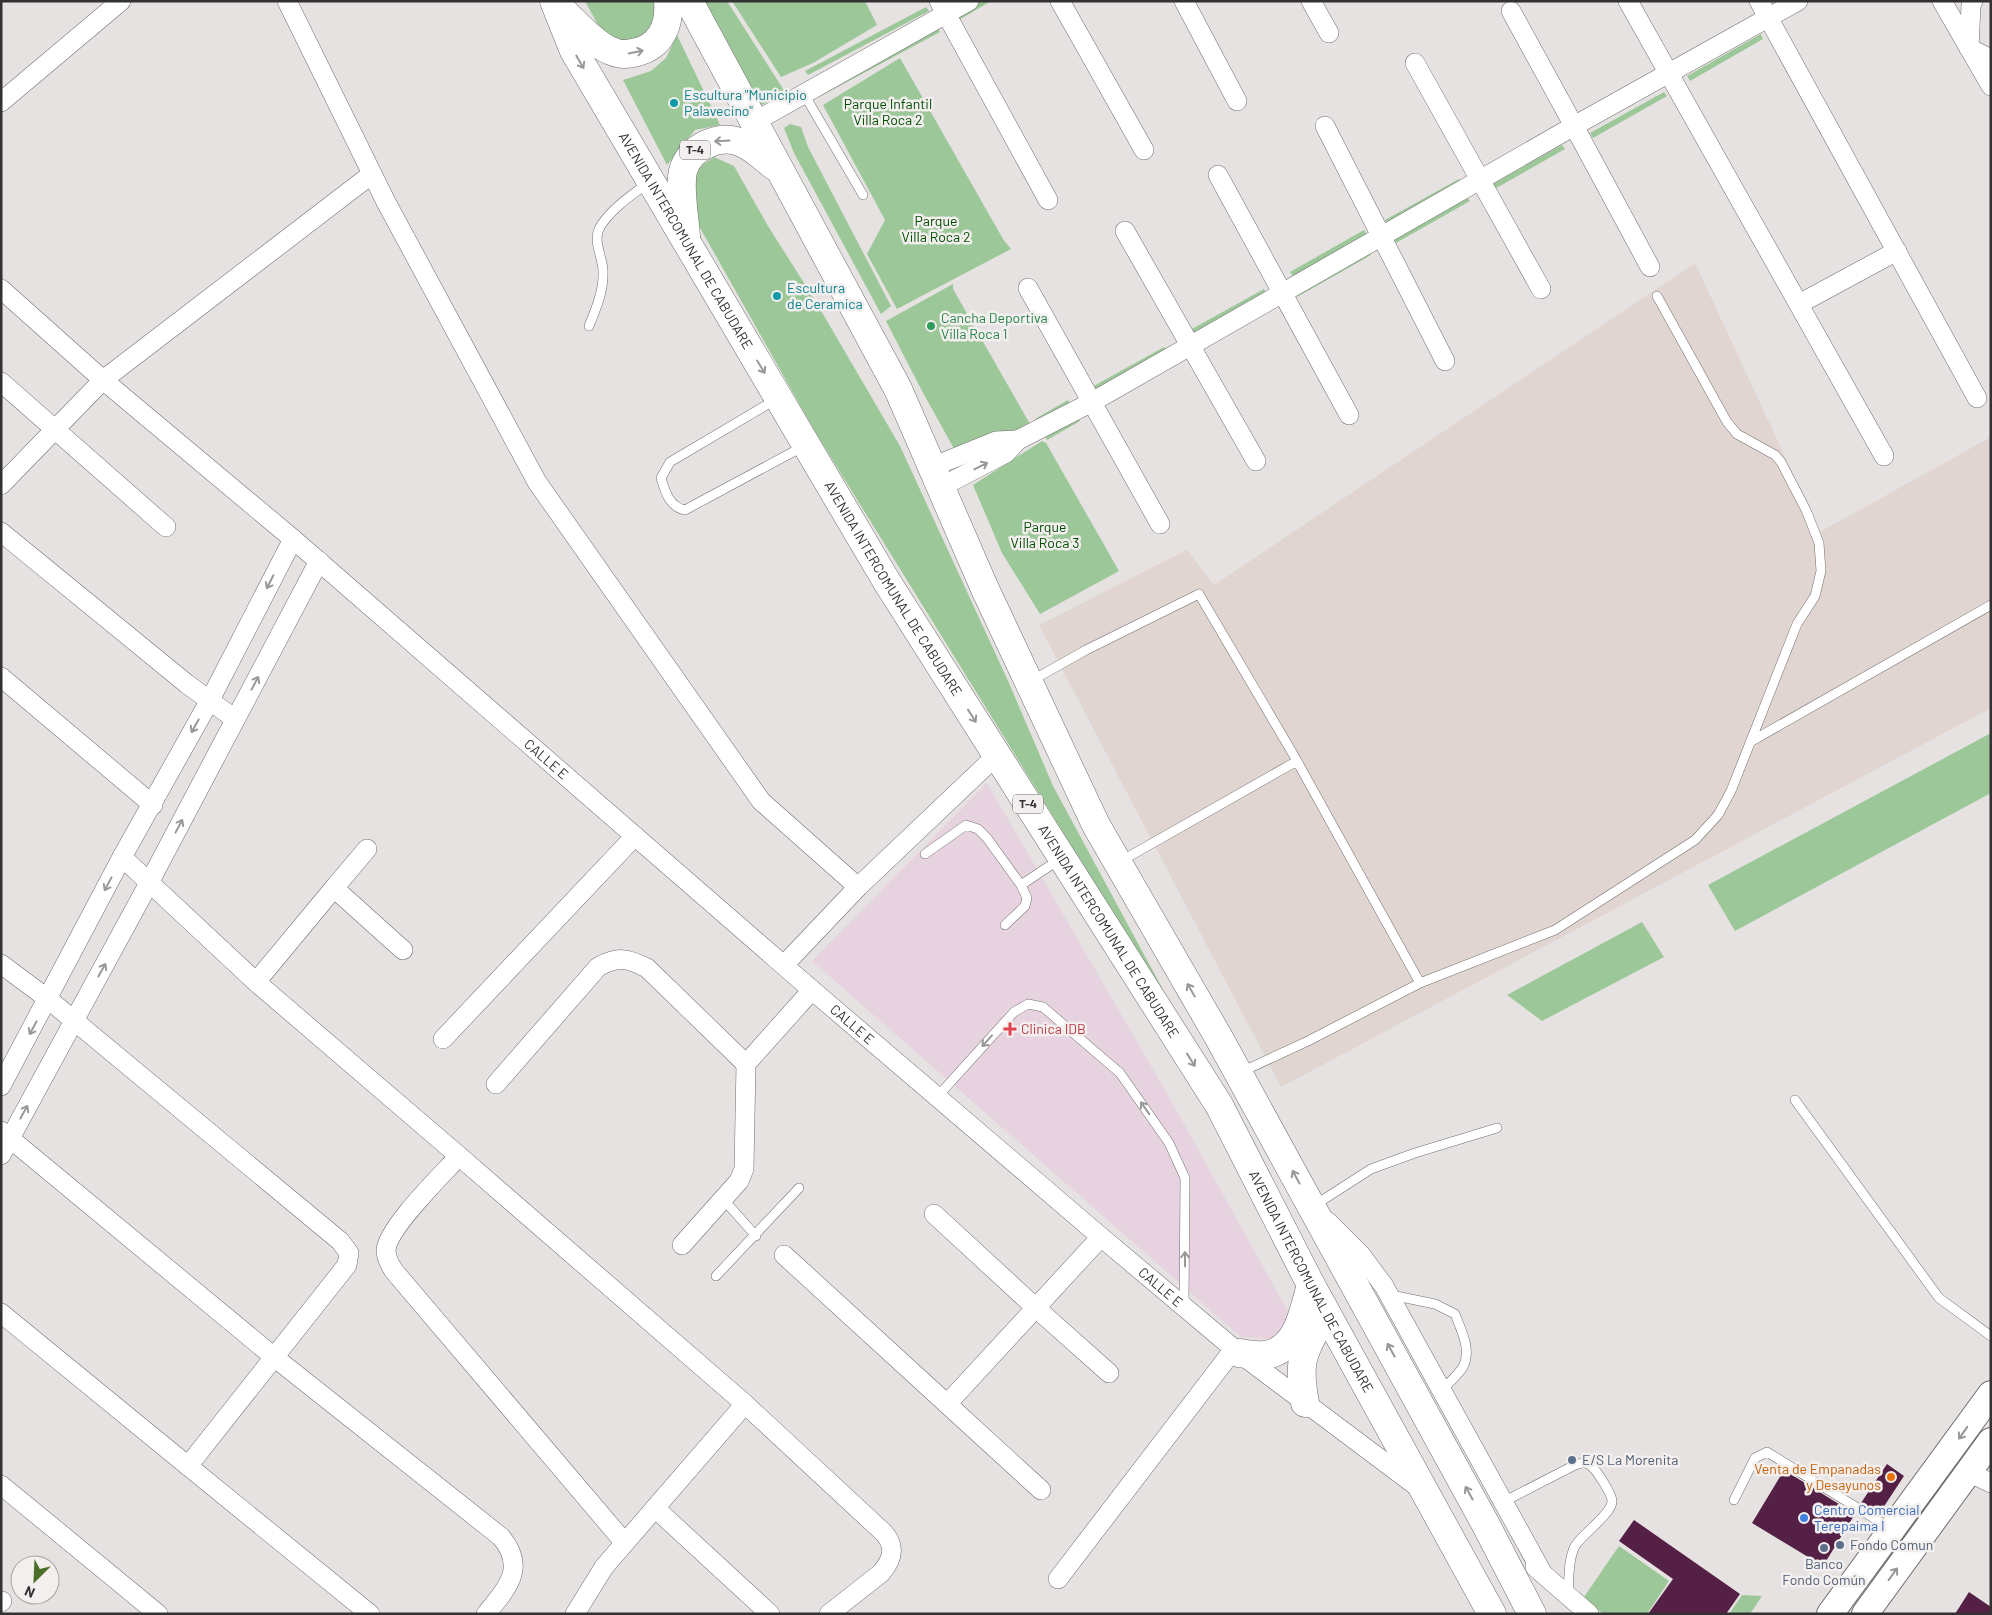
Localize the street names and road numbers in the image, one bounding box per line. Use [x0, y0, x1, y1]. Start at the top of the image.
street label: AVENIDA INTERCOMUNAL DE CABUDARE [616, 129, 757, 352]
road number: T-4 [680, 140, 710, 160]
street label: AVENIDA INTERCOMUNAL DE CABUDARE [821, 478, 966, 699]
street label: CALLE E [521, 735, 572, 782]
road number: T-4 [1013, 794, 1043, 814]
street label: AVENIDA INTERCOMUNAL DE CABUDARE [1035, 821, 1183, 1041]
street label: CALLE E [827, 1000, 878, 1048]
street label: AVENIDA INTERCOMUNAL DE CABUDARE [1246, 1167, 1378, 1395]
street label: CALLE E [1135, 1263, 1187, 1310]

